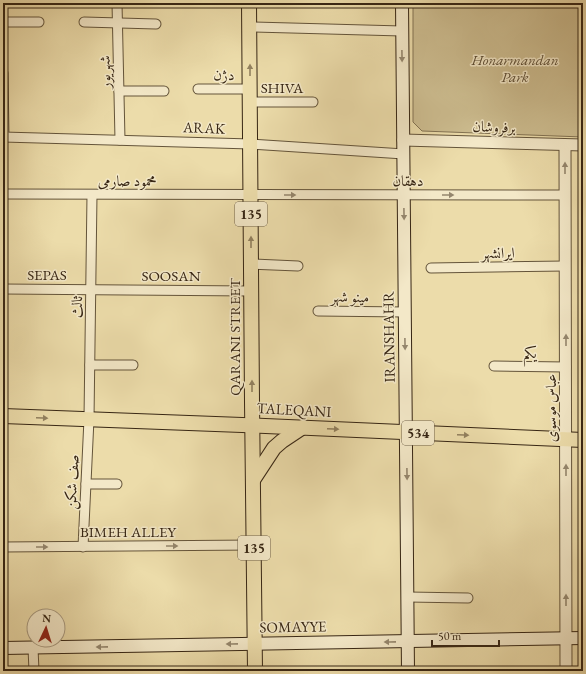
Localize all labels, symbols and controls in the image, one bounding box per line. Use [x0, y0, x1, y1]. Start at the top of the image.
one-way arrow [399, 50, 406, 62]
park label: Honarmandan Park [470, 50, 559, 86]
street label: شهریور [95, 55, 115, 91]
one-way arrow [247, 63, 253, 76]
street label: دژن [213, 65, 235, 84]
street label: SHIVA [261, 78, 304, 97]
street label: برفروشان [472, 116, 516, 138]
street label: ARAK [182, 117, 226, 138]
one-way arrow [562, 161, 568, 174]
street label: محمود صارمی [98, 171, 157, 190]
street label: دهقان [392, 171, 424, 190]
one-way arrow [284, 192, 297, 198]
one-way arrow [442, 192, 455, 198]
road number: 135 [235, 202, 267, 226]
one-way arrow [401, 208, 407, 221]
one-way arrow [248, 235, 254, 248]
street label: ایرانشهر [479, 243, 515, 263]
street label: SEPAS [27, 265, 67, 284]
street label: SOOSAN [141, 266, 201, 285]
street label: QARANI STREET [225, 277, 244, 396]
street label: مینو شهر [329, 287, 369, 307]
street label: IRANSHAHR [378, 291, 399, 383]
street label: ثالث [67, 296, 86, 318]
one-way arrow [563, 333, 569, 346]
one-way arrow [402, 338, 408, 351]
street label: یکم [523, 343, 538, 367]
street label: عباس موسوی [541, 374, 560, 442]
one-way arrow [249, 379, 255, 392]
street label: TALEQANI [256, 398, 332, 421]
one-way arrow [36, 414, 48, 421]
road number: 534 [402, 421, 434, 445]
one-way arrow [327, 425, 339, 432]
one-way arrow [457, 431, 469, 438]
street label: صف شکن [61, 454, 83, 510]
one-way arrow [563, 463, 569, 476]
one-way arrow [404, 468, 410, 481]
street label: BIMEH ALLEY [80, 522, 177, 541]
road number: 135 [238, 536, 270, 560]
one-way arrow [166, 543, 179, 549]
one-way arrow [36, 544, 49, 550]
one-way arrow [563, 593, 569, 606]
north arrow [26, 608, 66, 648]
text: N [42, 611, 52, 625]
street label: SOMAYYE [259, 616, 327, 637]
scale bar [432, 622, 499, 648]
text: 50 m [438, 628, 462, 644]
one-way arrow [384, 638, 396, 645]
one-way arrow [225, 641, 238, 647]
one-way arrow [96, 643, 108, 650]

